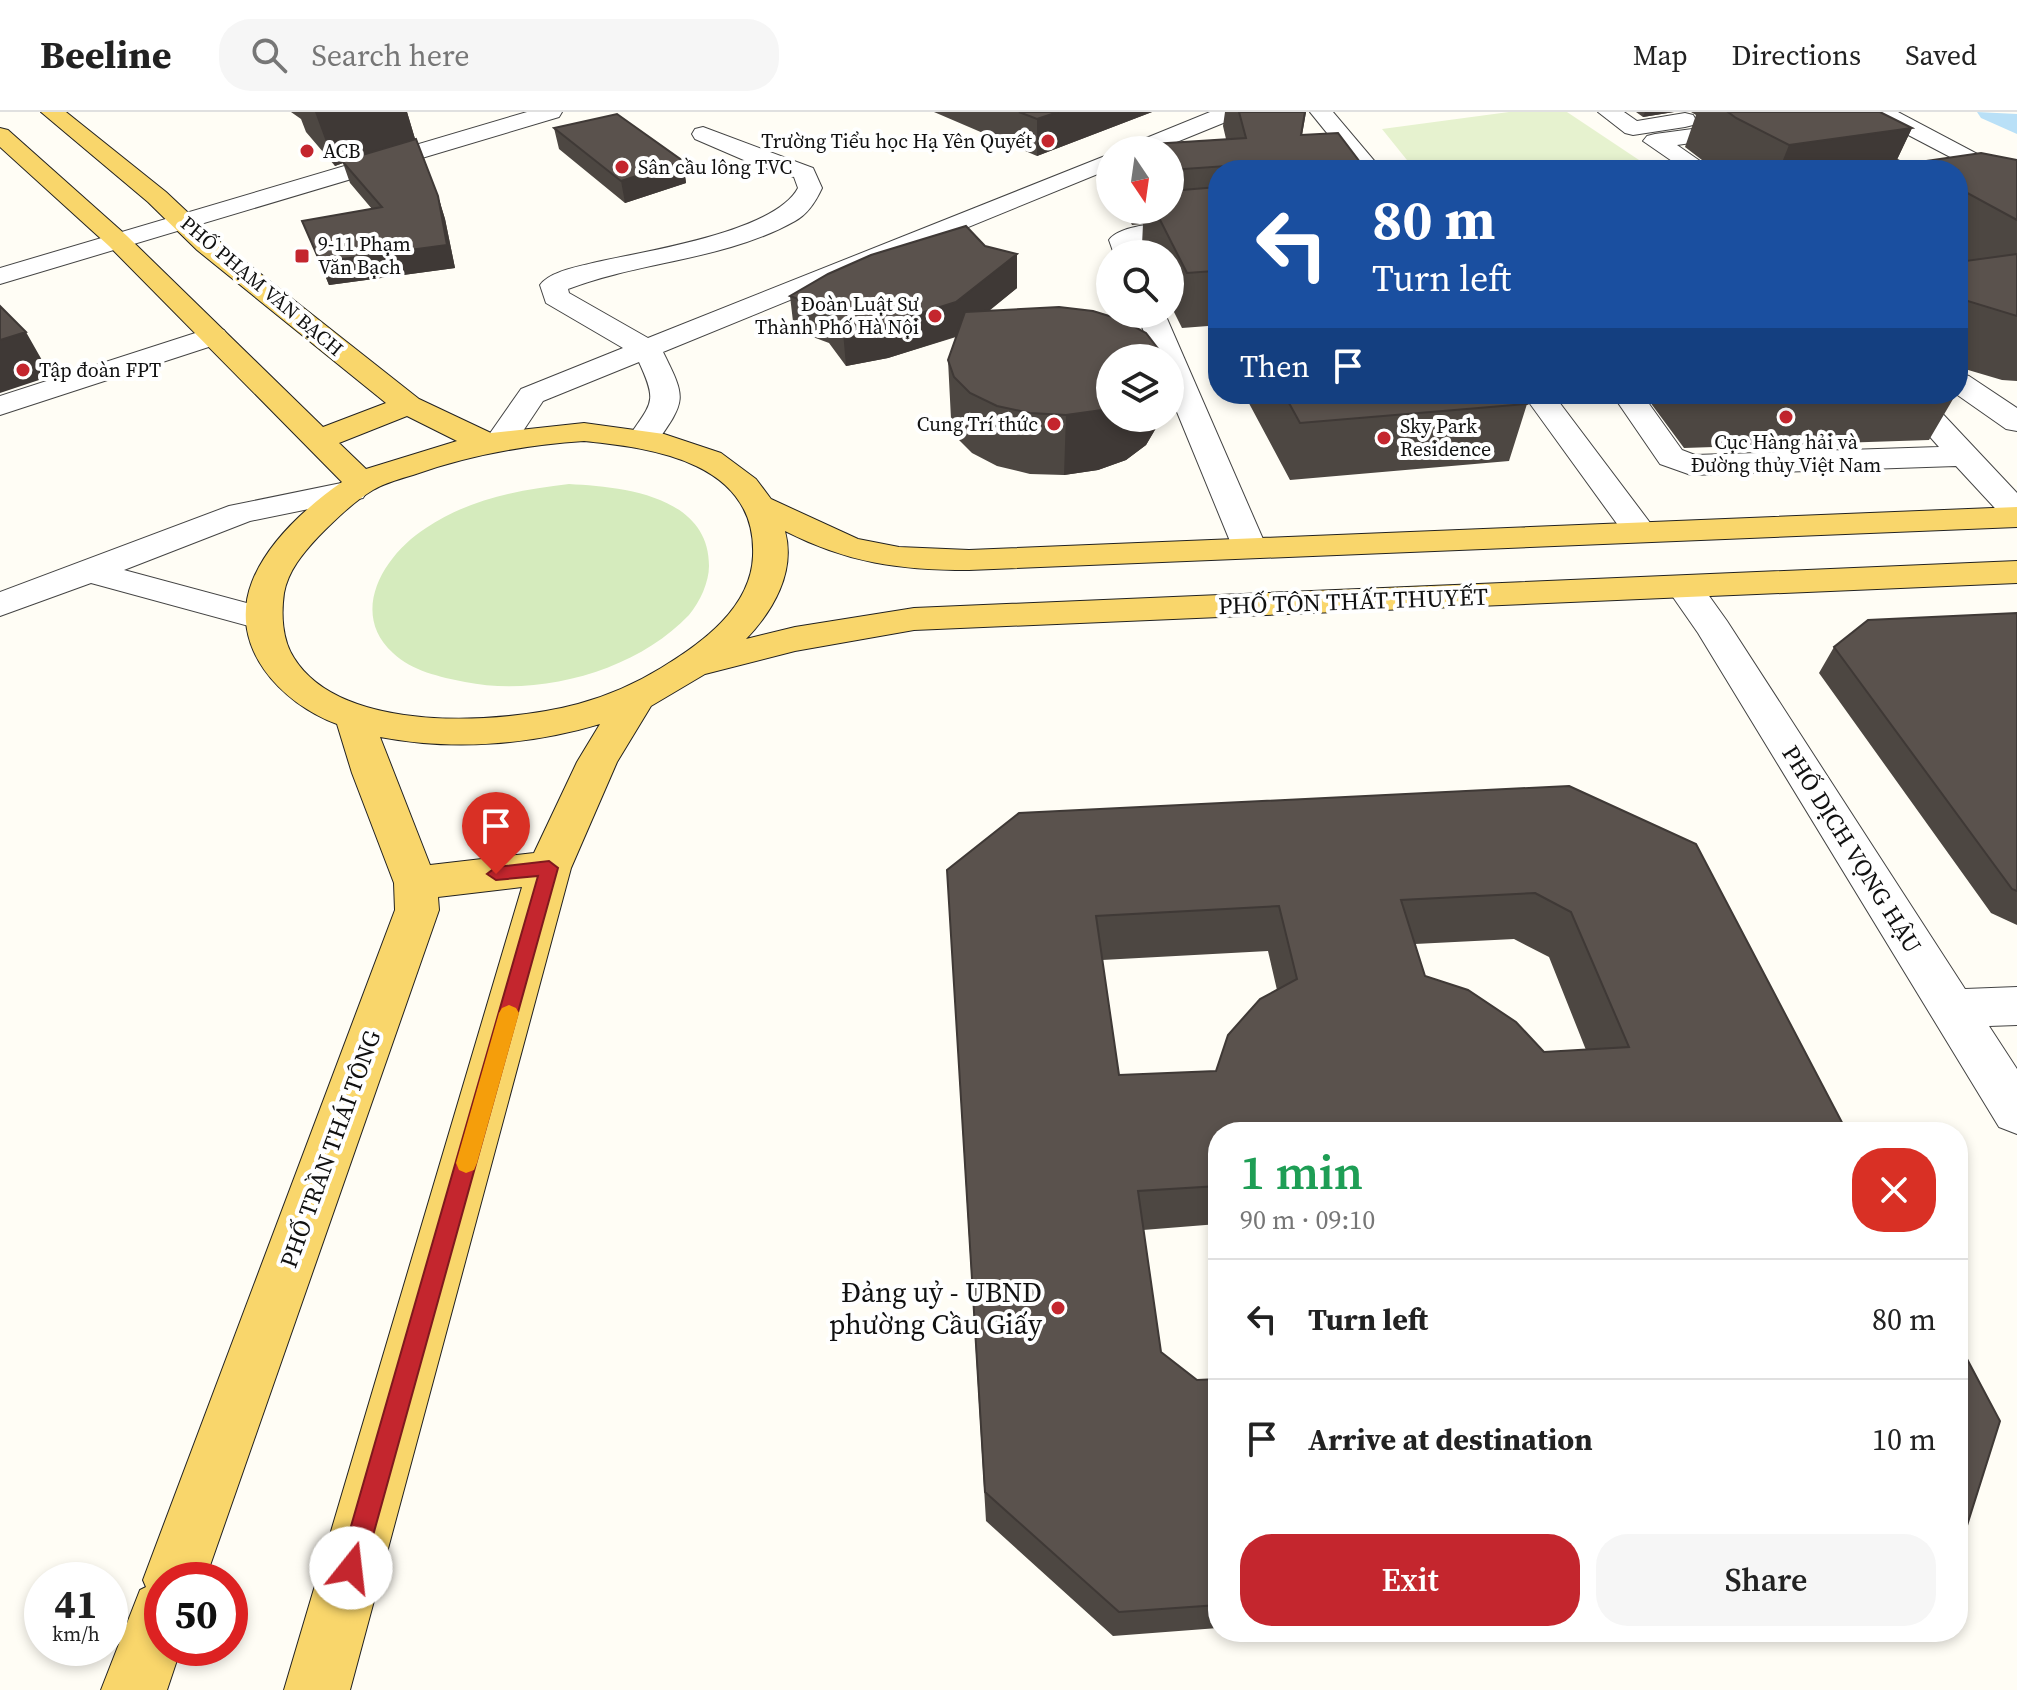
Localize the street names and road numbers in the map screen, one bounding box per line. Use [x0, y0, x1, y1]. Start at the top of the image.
street label: PHỐ PHẠM VĂN BẠCH [175, 210, 349, 362]
street label: PHỐ TÔN THẤT THUYẾT [1218, 580, 1489, 622]
street label: PHỐ DỊCH VỌNG HẬU [1775, 739, 1929, 959]
street label: PHỐ TRẦN THÁI TÔNG [272, 1025, 389, 1272]

